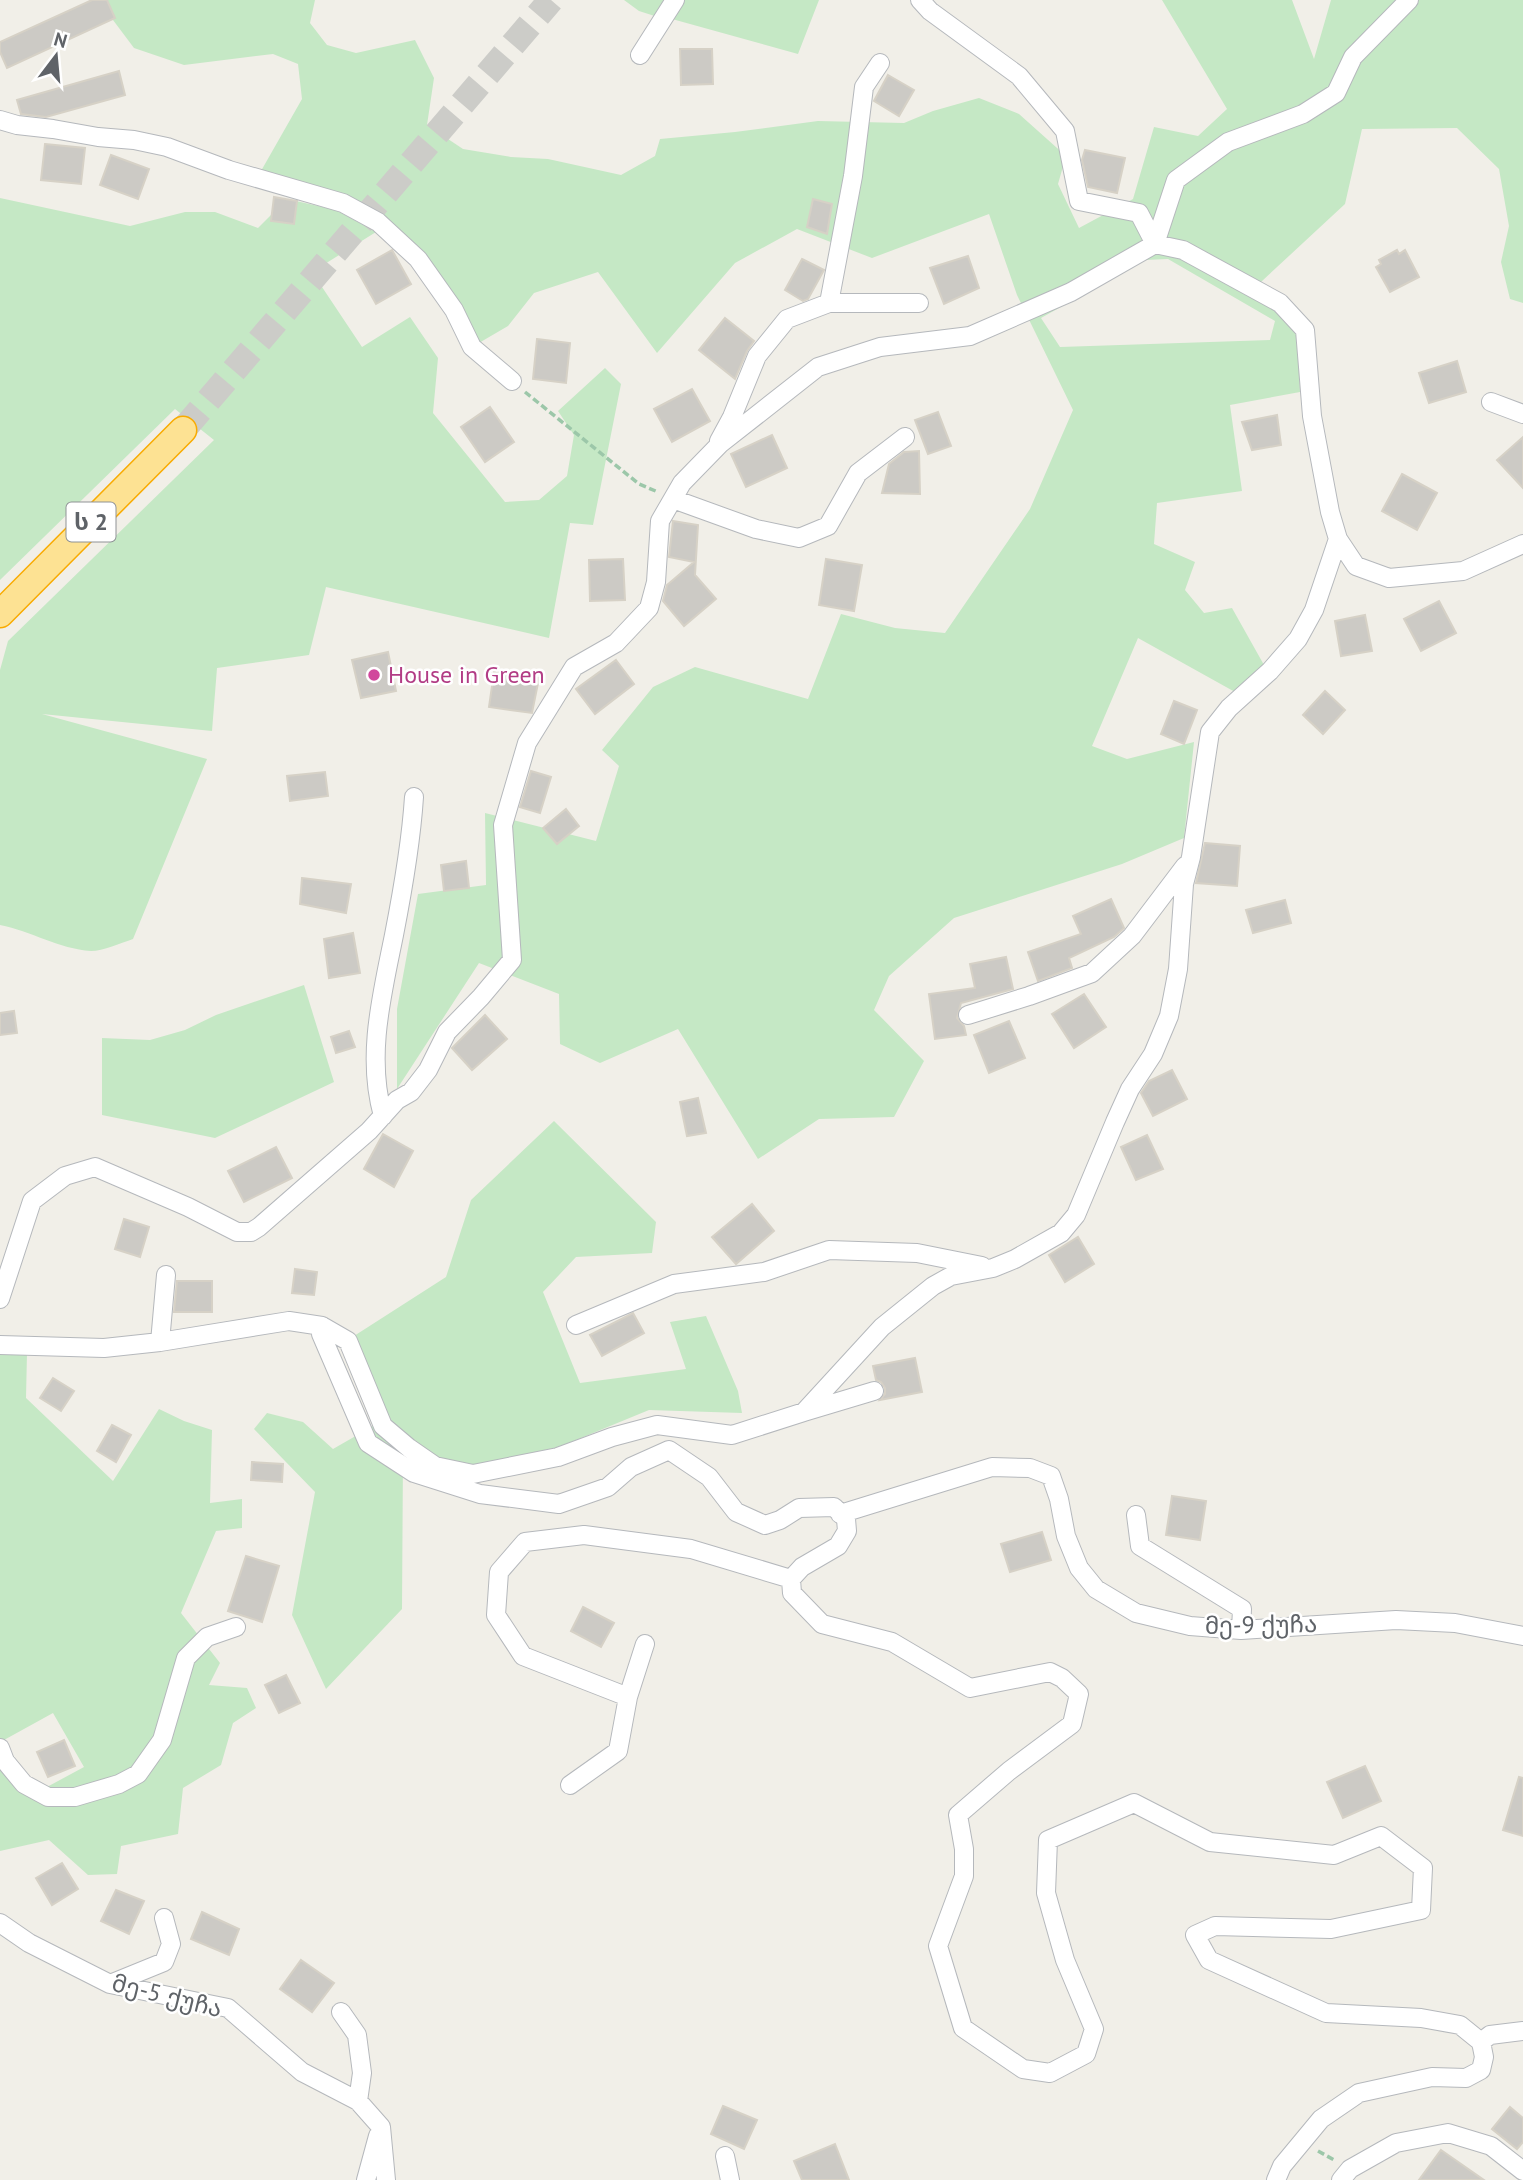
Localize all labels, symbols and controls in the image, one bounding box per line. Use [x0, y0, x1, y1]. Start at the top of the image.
north arrow [21, 21, 91, 91]
text: N [51, 26, 70, 53]
road number: ს 2 [66, 502, 116, 542]
place label: House in Green [388, 659, 545, 690]
marker: House in Green [366, 667, 382, 683]
street label: მე-9 ქუჩა [1205, 1608, 1317, 1641]
street label: მე-5 ქუჩა [109, 1967, 225, 2024]

